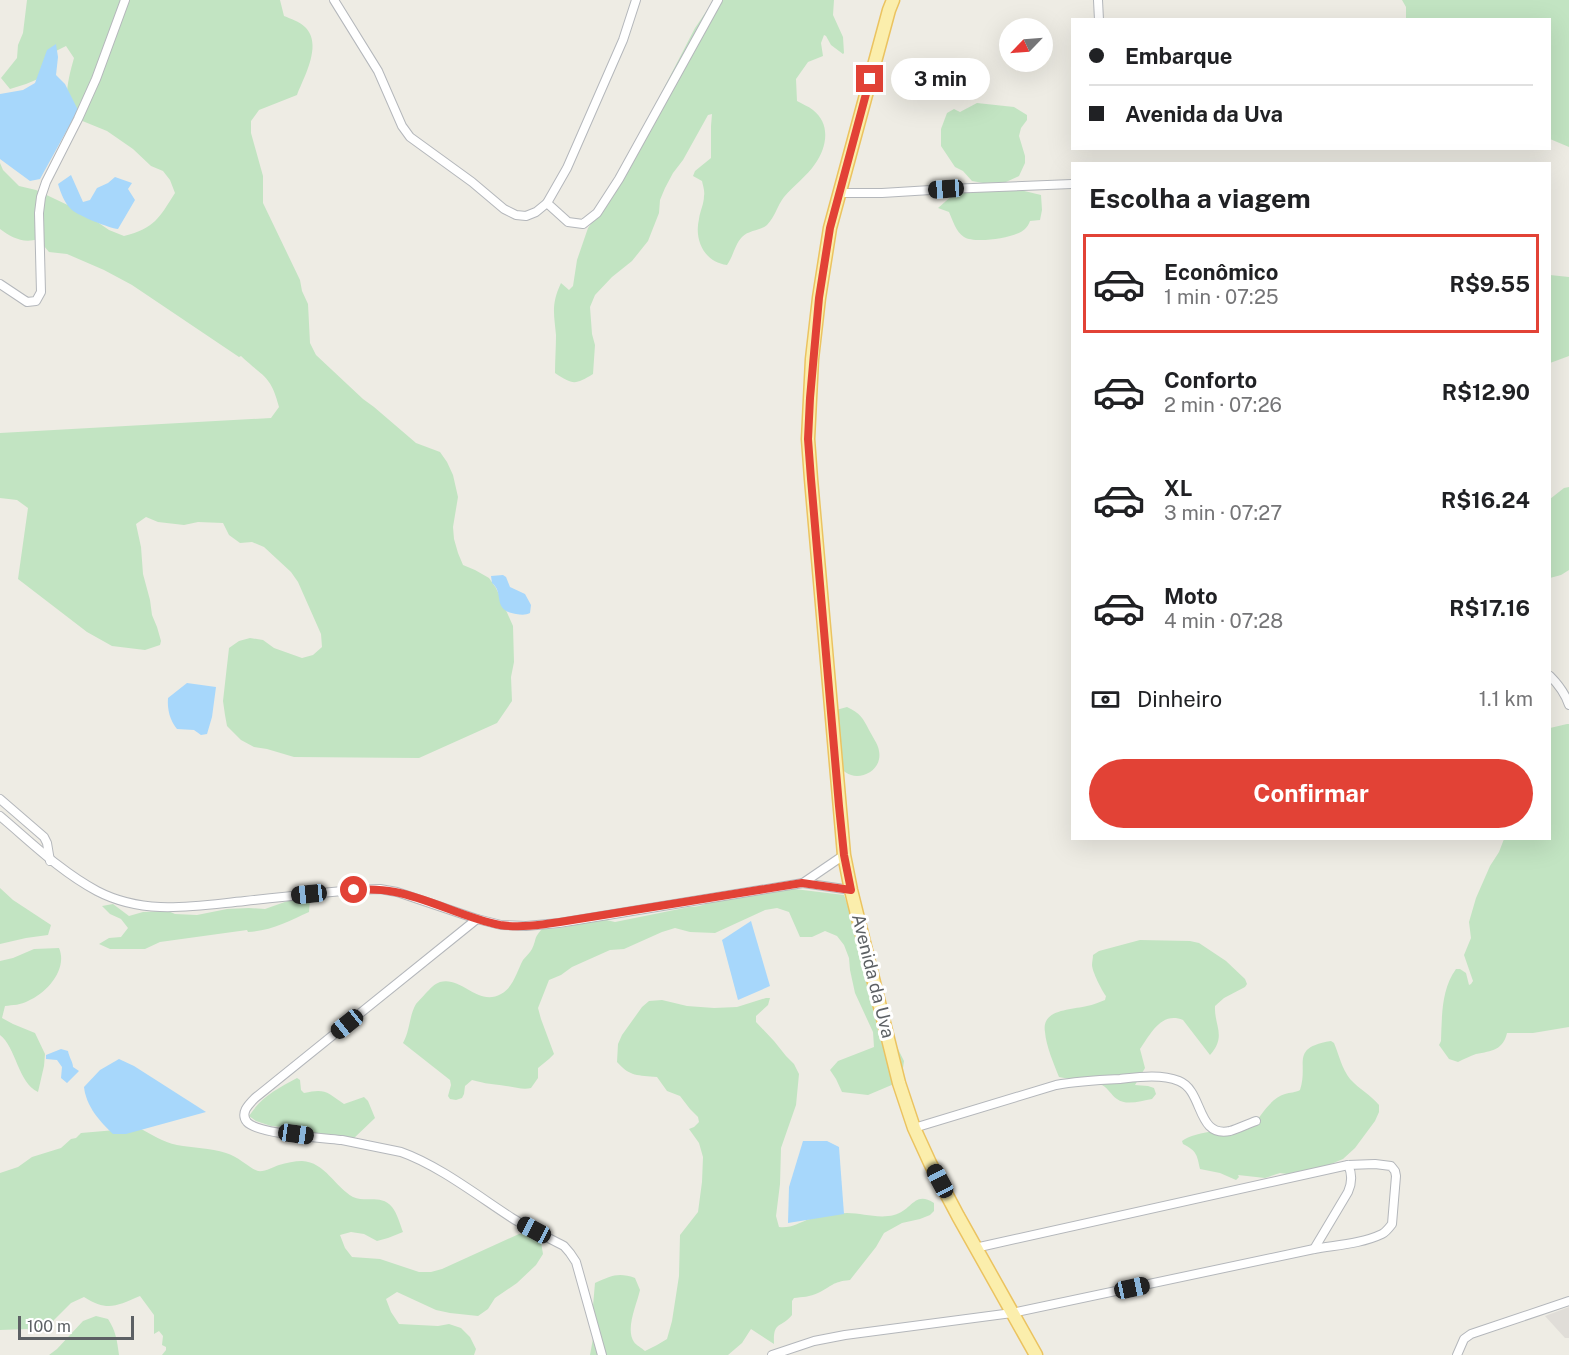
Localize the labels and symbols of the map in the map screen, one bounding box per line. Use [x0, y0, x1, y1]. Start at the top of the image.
north arrow [999, 18, 1053, 72]
callout: 3 min [891, 58, 990, 100]
route end [856, 65, 883, 92]
car [927, 179, 965, 199]
route start [340, 876, 367, 903]
car [290, 883, 328, 905]
street label: Avenida da Uva [848, 912, 899, 1040]
car [327, 1006, 367, 1042]
car [277, 1123, 315, 1145]
car [924, 1161, 956, 1201]
car [514, 1214, 554, 1246]
car [1113, 1275, 1151, 1301]
scale bar [18, 1313, 134, 1340]

